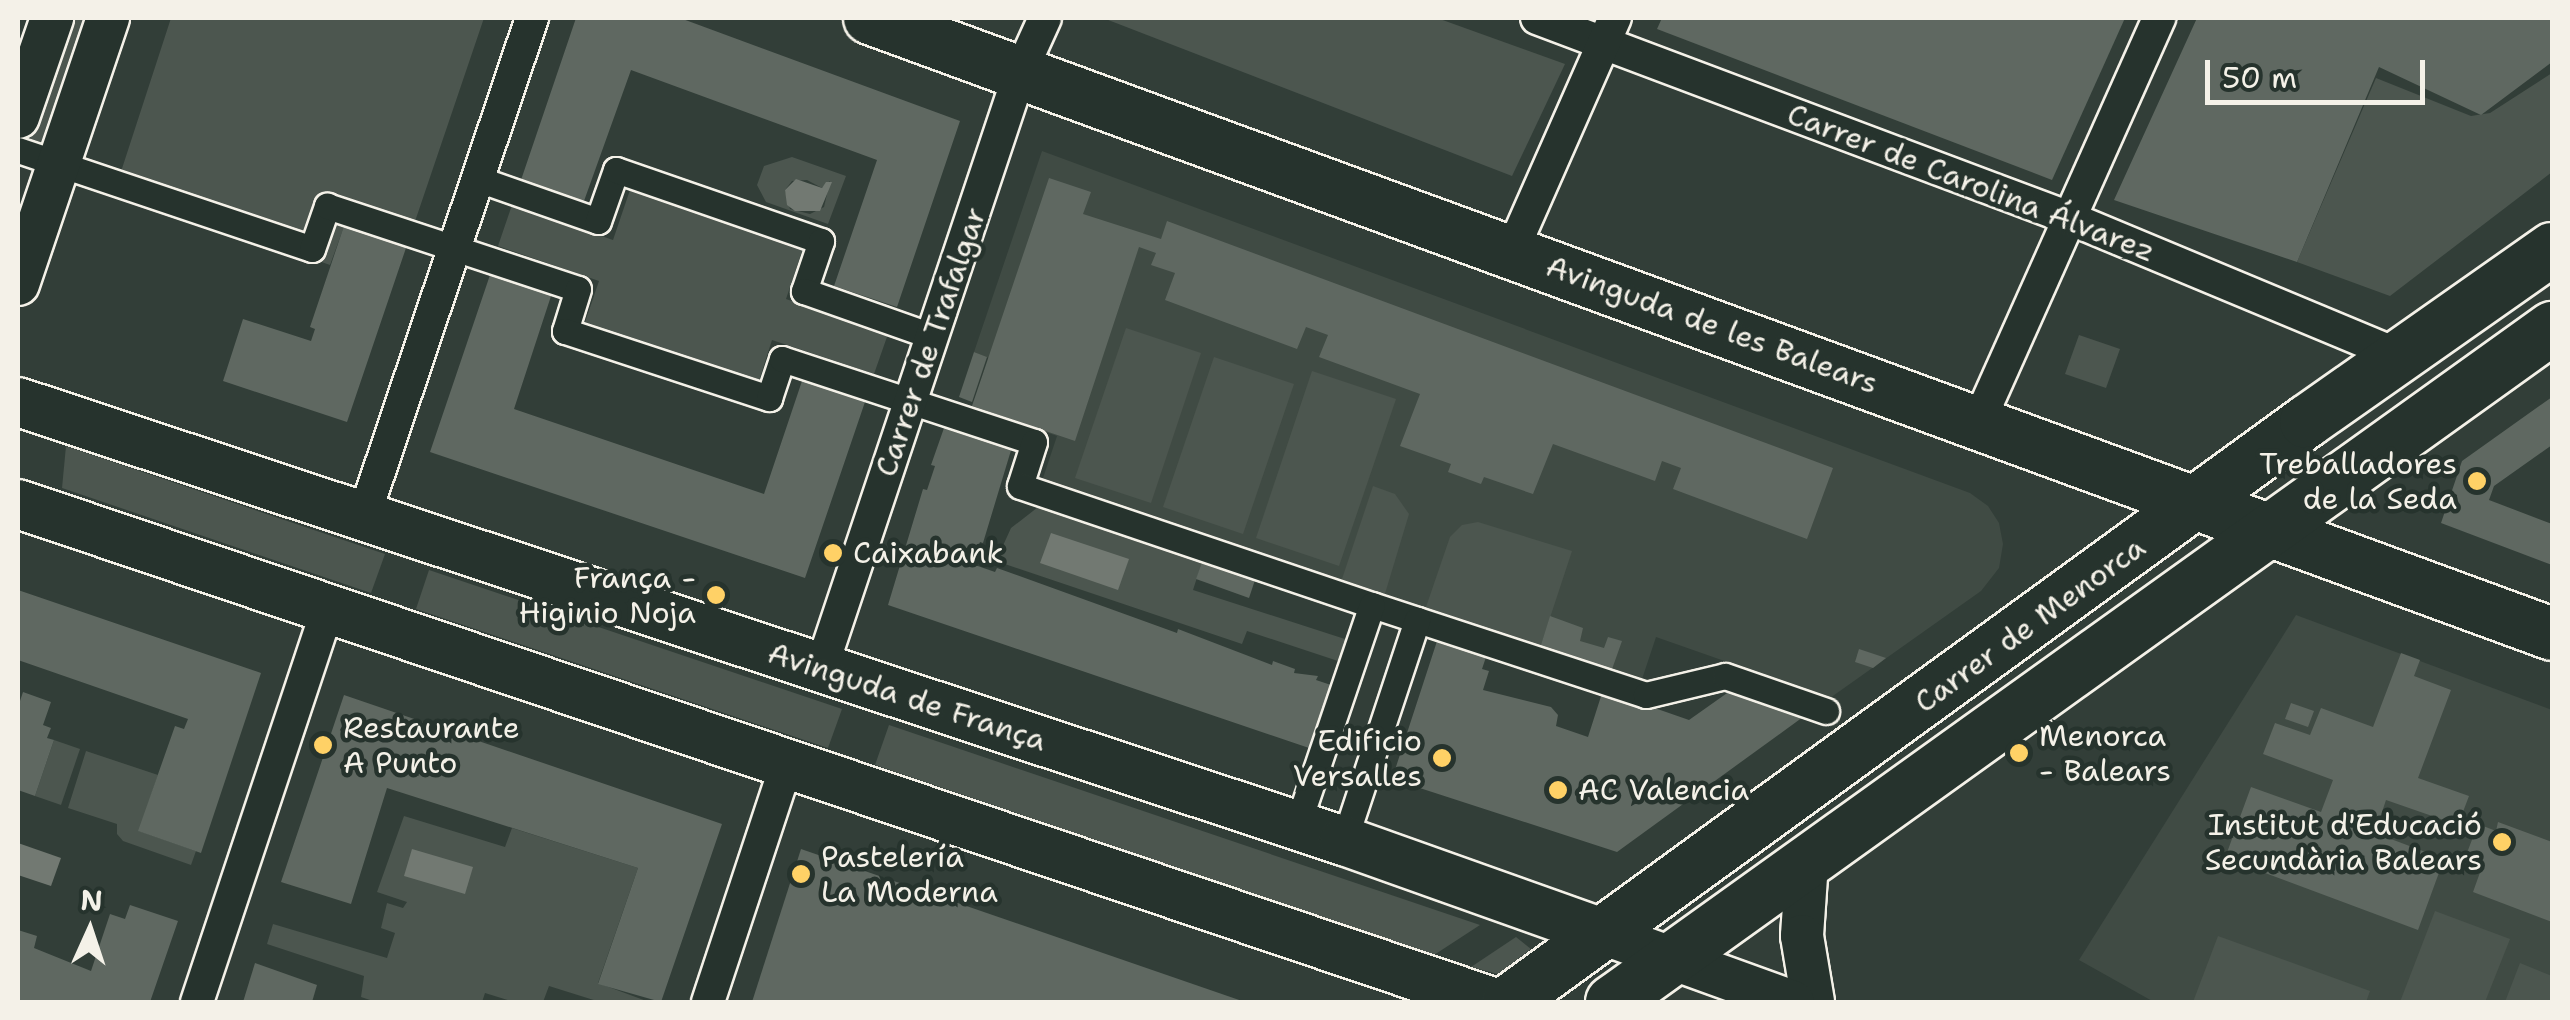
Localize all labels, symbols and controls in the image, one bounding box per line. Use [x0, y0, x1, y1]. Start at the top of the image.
scale bar [2210, 40, 2430, 102]
text: 50 m [2222, 57, 2297, 98]
street label: Carrer de Carolina Álvarez [1782, 96, 2160, 270]
street label: Carrer de Trafalgar [868, 203, 994, 481]
street label: Avinguda de les Balears [1541, 248, 1883, 402]
place label: Treballadores de la Seda [2259, 446, 2457, 516]
marker: Treballadores de la Seda [2466, 470, 2488, 492]
street label: Carrer de Menorca [1908, 529, 2152, 721]
place label: Caixabank [853, 535, 1004, 571]
marker: Caixabank [822, 542, 844, 564]
place label: França - Higinio Noja [519, 560, 696, 630]
marker: França - Higinio Noja [705, 584, 727, 606]
street label: Avinguda de França [763, 635, 1051, 759]
place label: Restaurante A Punto [343, 710, 520, 780]
place label: Menorca - Balears [2039, 718, 2171, 788]
place label: Edificio Versalles [1293, 723, 1422, 794]
marker: Restaurante A Punto [312, 734, 334, 756]
marker: Menorca - Balears [2008, 742, 2030, 764]
marker: Edificio Versalles [1431, 747, 1453, 769]
place label: AC Valencia [1578, 772, 1749, 808]
marker: AC Valencia [1547, 779, 1569, 801]
place label: Institut d'Educació Secundària Balears [2205, 807, 2482, 878]
marker: Institut d'Educació Secundària Balears [2491, 831, 2513, 853]
place label: Pastelería La Moderna [821, 839, 998, 910]
marker: Pastelería La Moderna [790, 863, 812, 885]
north arrow [40, 880, 140, 980]
text: N [79, 880, 104, 920]

